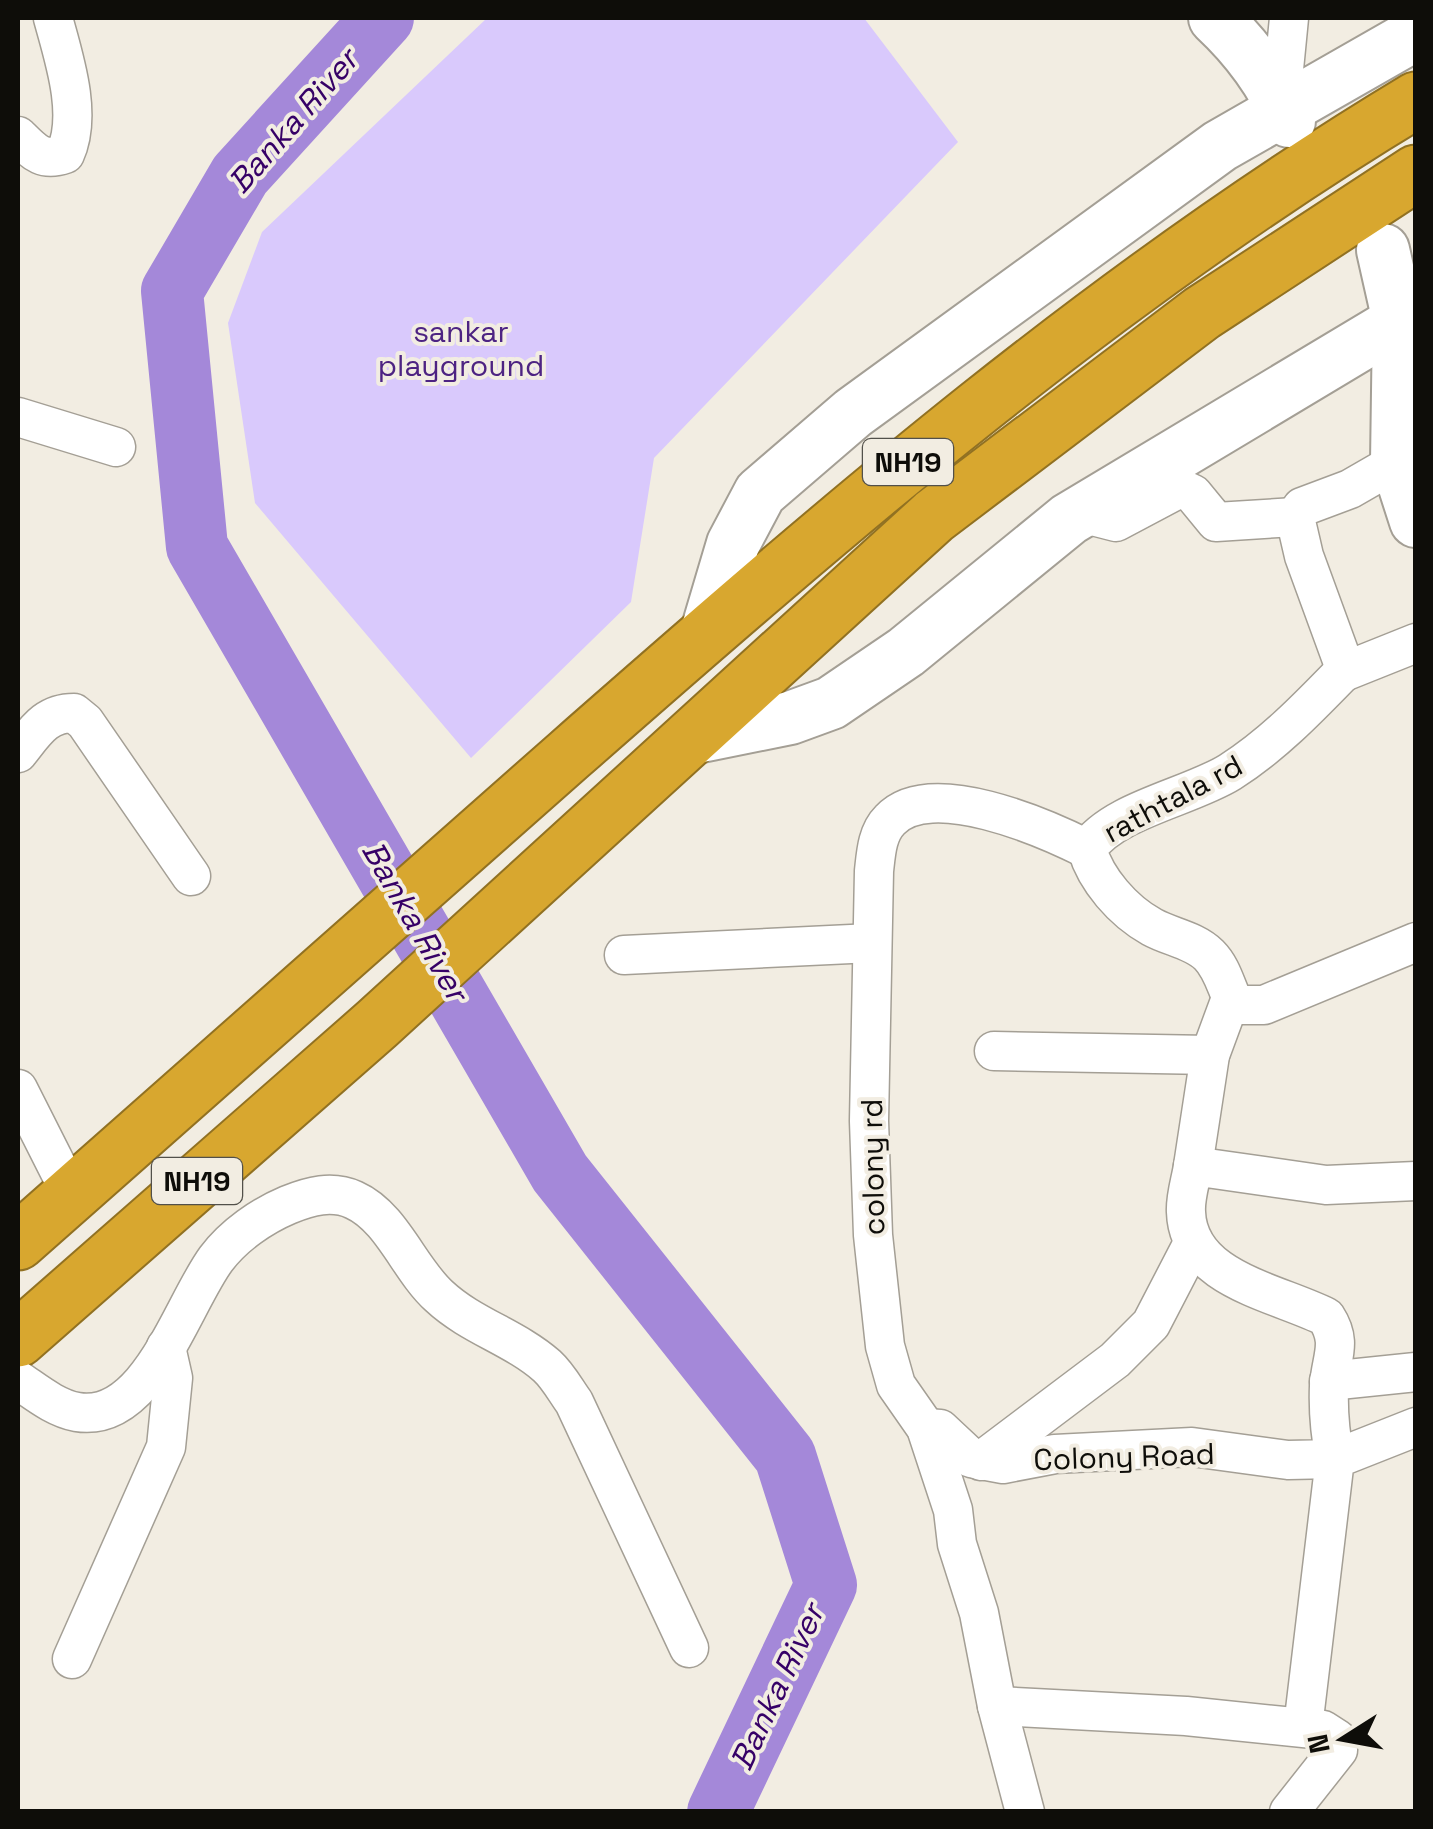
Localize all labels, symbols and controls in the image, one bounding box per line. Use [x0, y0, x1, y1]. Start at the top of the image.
water label: Banka River [219, 38, 369, 201]
park label: sankar playground [378, 312, 544, 385]
road number: NH19 [863, 439, 953, 485]
street label: rathtala rd [1096, 746, 1249, 852]
water label: Banka River [353, 834, 478, 1011]
street label: colony rd [852, 1098, 893, 1236]
road number: NH19 [152, 1158, 242, 1204]
street label: Colony Road [1033, 1434, 1215, 1479]
water label: Banka River [721, 1595, 834, 1776]
north arrow [1293, 1689, 1393, 1789]
text: N [1299, 1731, 1338, 1756]

